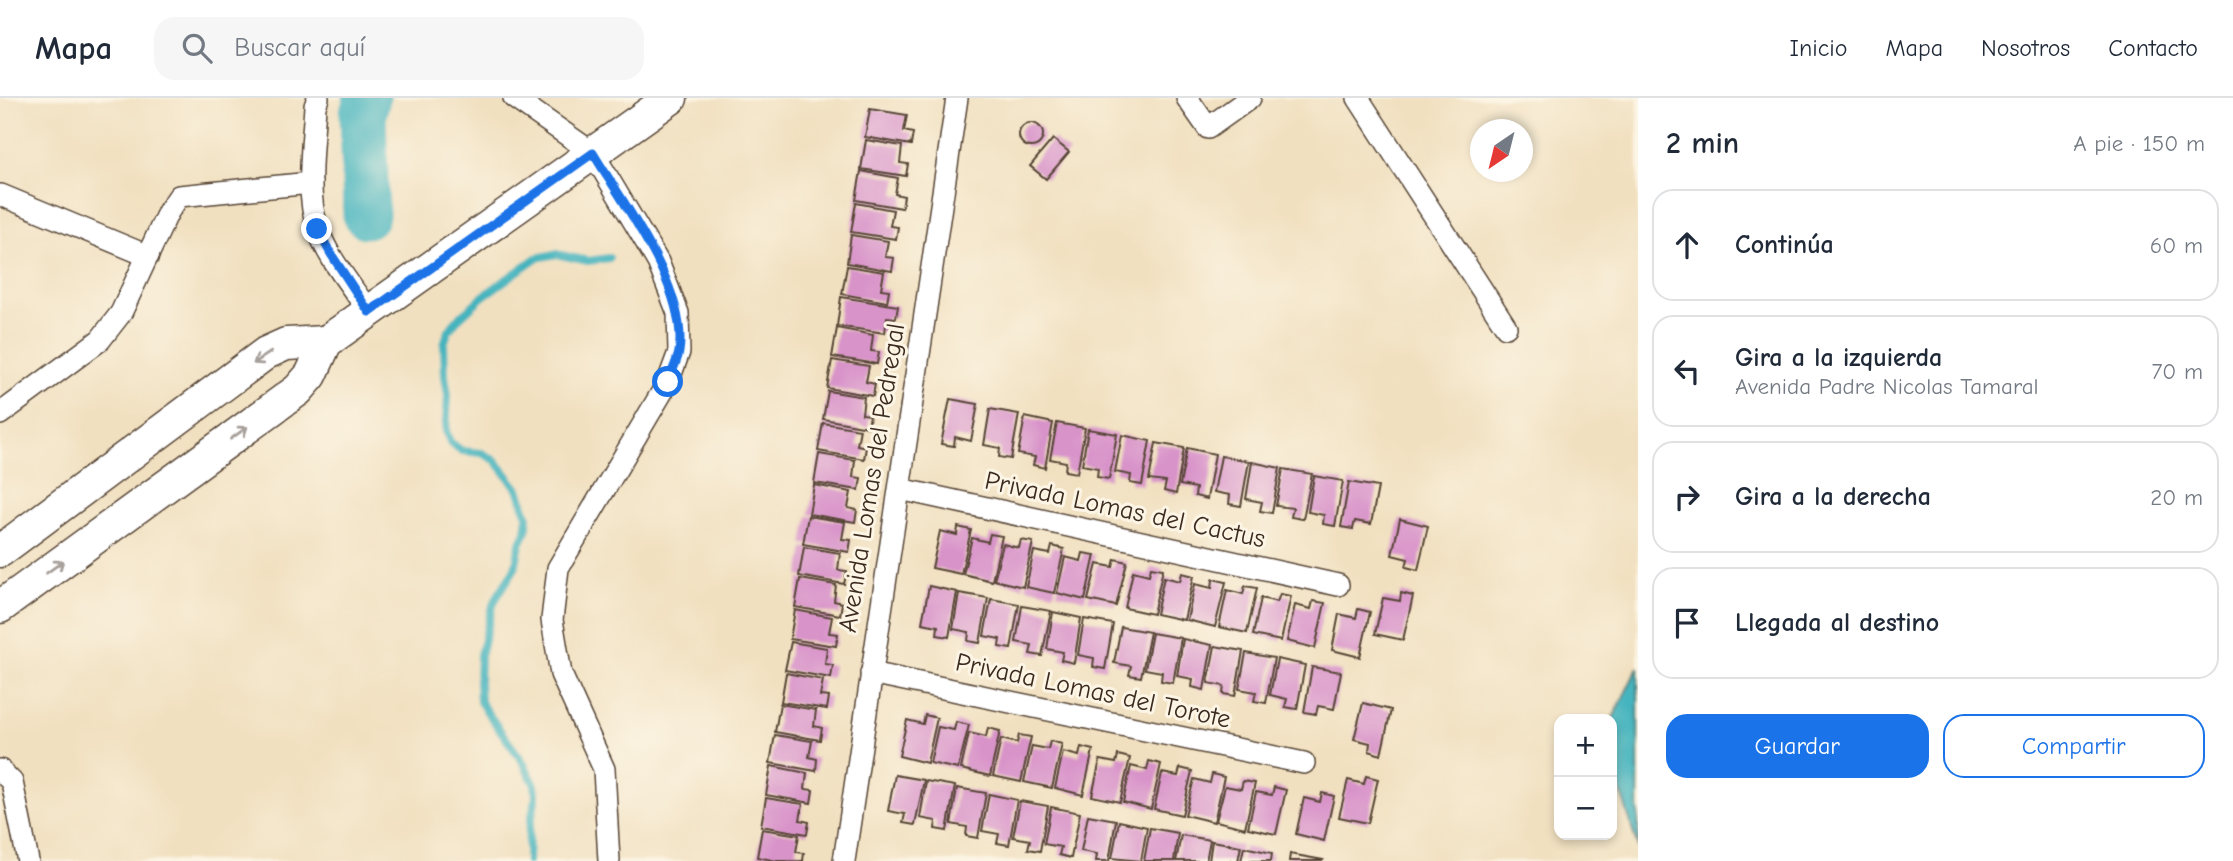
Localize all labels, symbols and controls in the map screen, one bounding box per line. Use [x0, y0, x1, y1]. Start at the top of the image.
search box [154, 17, 644, 80]
text: Mapa [35, 29, 112, 67]
icon: search [178, 29, 216, 67]
text: Buscar aquí [234, 33, 365, 63]
text: Inicio [1790, 34, 1847, 62]
text: Mapa [1885, 34, 1943, 62]
text: Nosotros [1981, 34, 2070, 62]
text: Contacto [2108, 34, 2198, 62]
north arrow [1470, 119, 1533, 182]
text: 2 min [1666, 126, 1739, 161]
text: A pie · 150 m [2073, 130, 2205, 157]
route end [301, 213, 332, 244]
icon: ahead [1668, 226, 1706, 264]
text: Continúa [1735, 230, 1834, 260]
text: 60 m [2150, 232, 2203, 259]
street label: Avenida Lomas del Pedregal [833, 321, 911, 635]
text: Gira a la izquierda [1735, 343, 1942, 373]
one-way arrow [252, 351, 272, 365]
icon: left [1668, 352, 1706, 390]
text: 70 m [2151, 358, 2203, 385]
route start [652, 366, 683, 397]
text: Avenida Padre Nicolas Tamaral [1735, 373, 2039, 400]
one-way arrow [229, 426, 248, 440]
street label: Privada Lomas del Cactus [982, 466, 1268, 554]
icon: right [1668, 478, 1706, 516]
text: Gira a la derecha [1735, 482, 1931, 512]
text: 20 m [2150, 484, 2203, 511]
one-way arrow [45, 560, 64, 574]
icon: arrive [1668, 604, 1706, 642]
text: Llegada al destino [1735, 608, 1939, 638]
street label: Privada Lomas del Torote [953, 647, 1233, 735]
map controls [1554, 714, 1617, 840]
button: + [1554, 714, 1617, 777]
button: Guardar [1666, 714, 1929, 778]
button: Compartir [1943, 714, 2205, 778]
button: − [1554, 777, 1617, 840]

